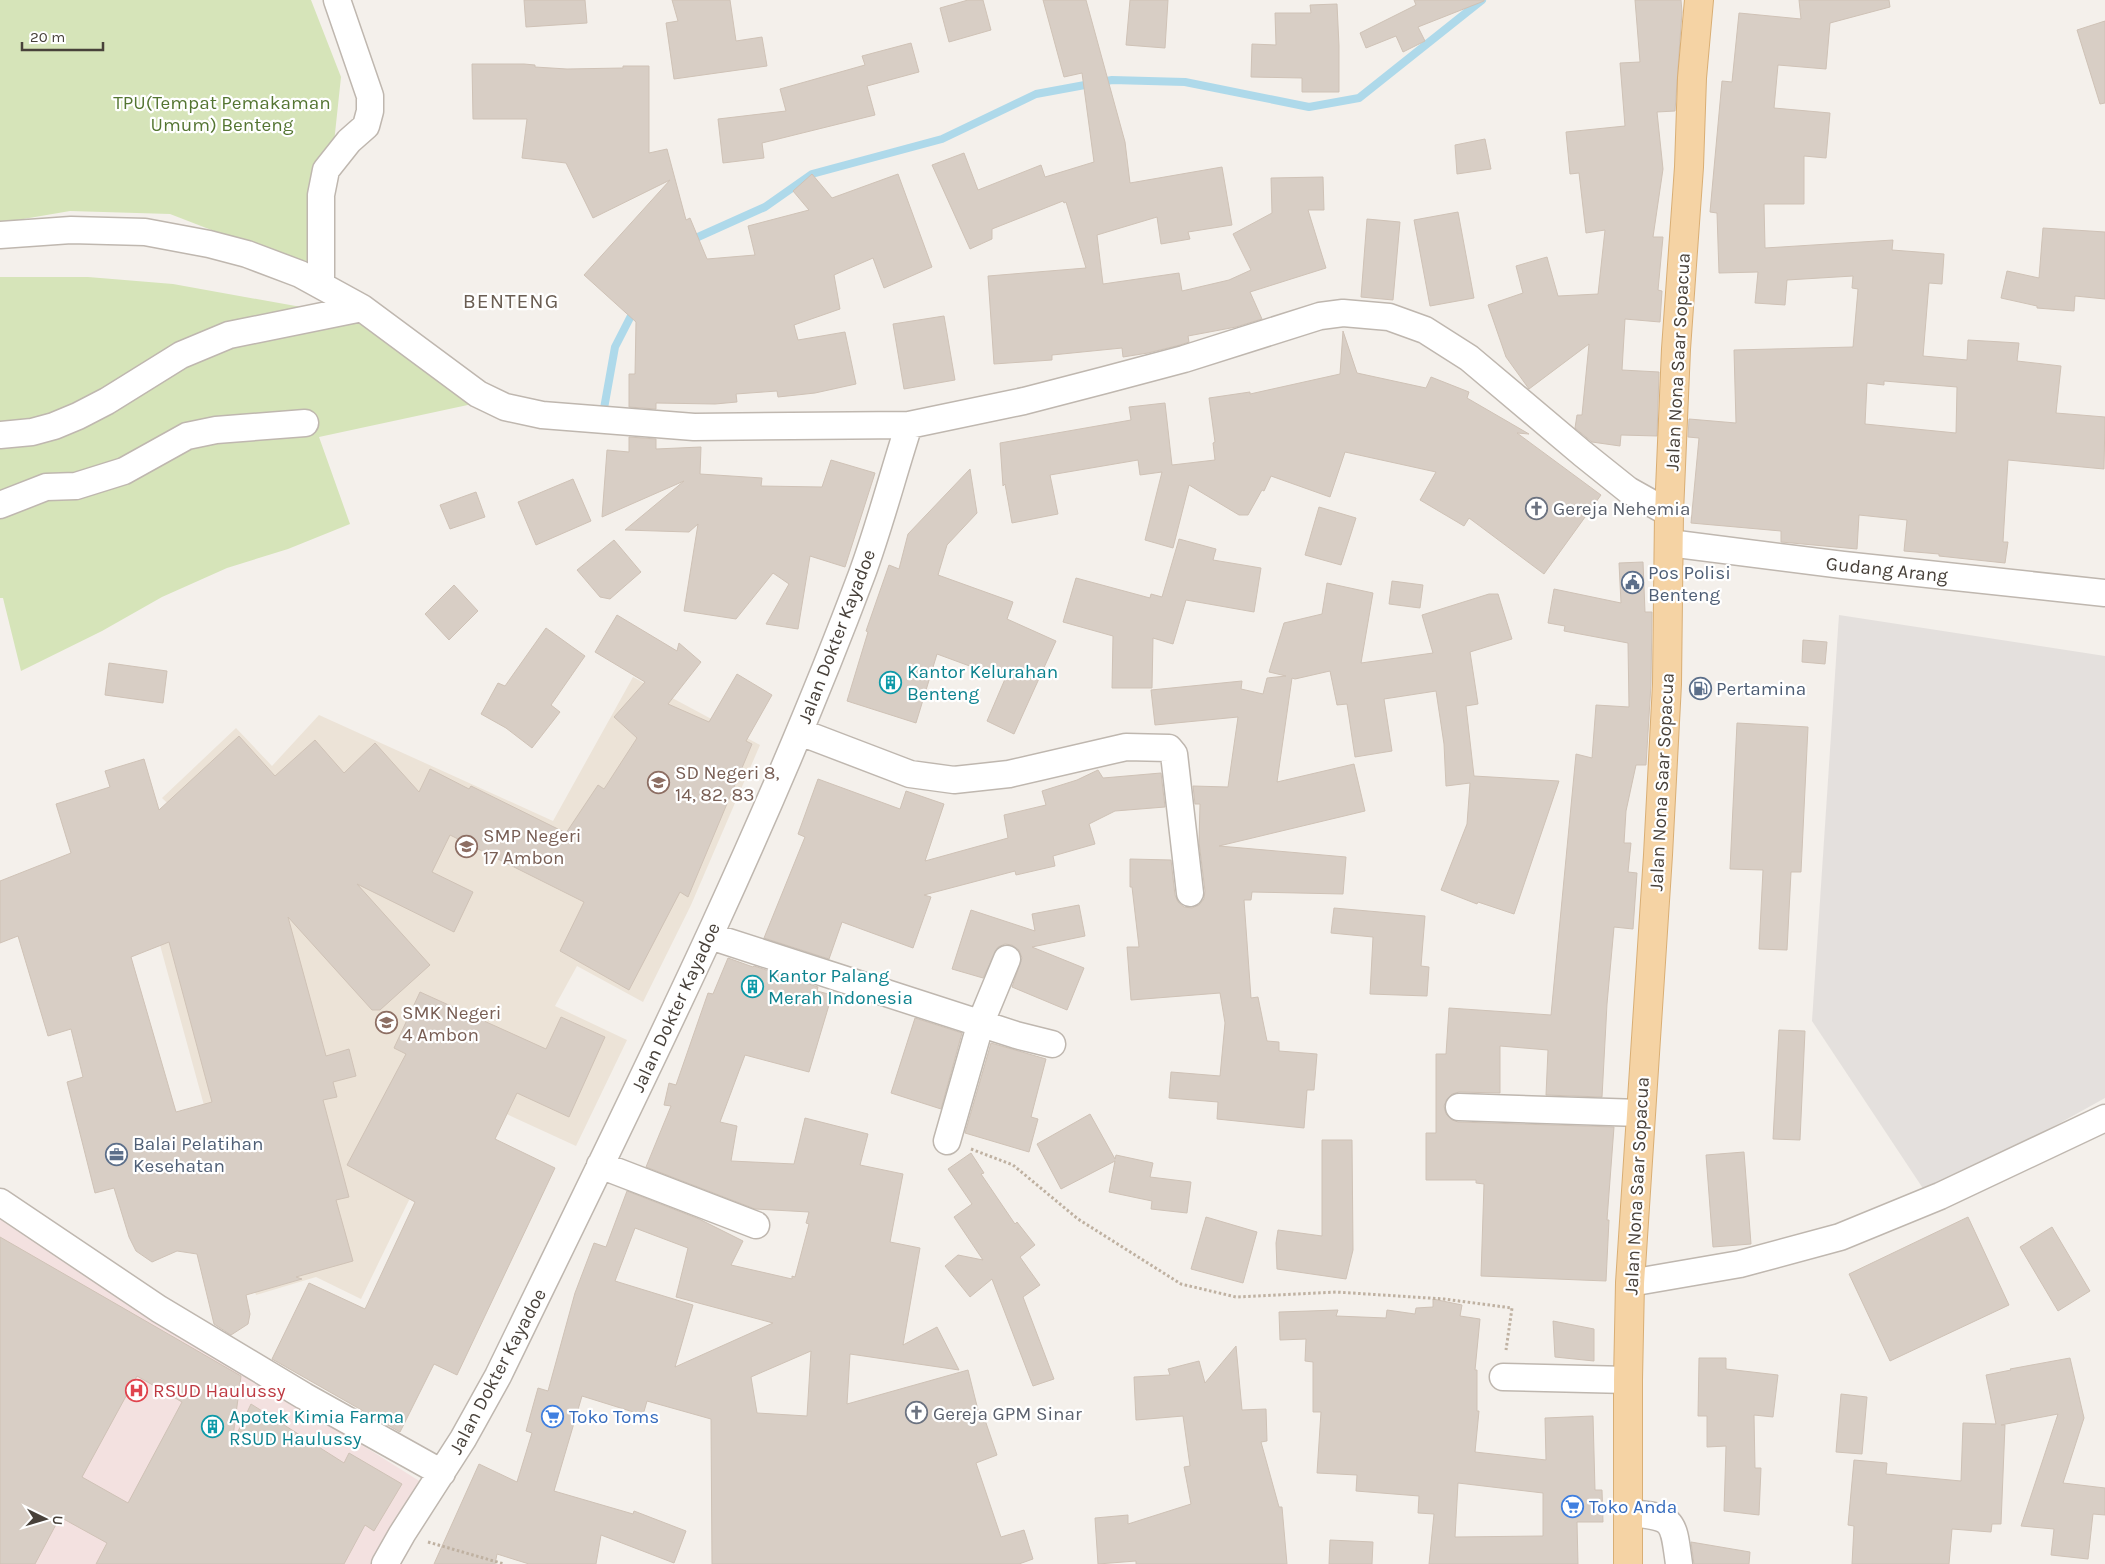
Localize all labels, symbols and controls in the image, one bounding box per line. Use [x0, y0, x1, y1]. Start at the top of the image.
scale bar [22, 20, 104, 52]
text: 20 m [30, 28, 65, 46]
park label: TPU(Tempat Pemakaman Umum) Benteng [113, 92, 331, 136]
street label: Jalan Nona Saar Sopacua [1661, 252, 1695, 472]
district label: BENTENG [463, 289, 559, 313]
church icon: Gereja Nehemia [1525, 496, 1549, 520]
place label: Gereja Nehemia [1553, 498, 1690, 520]
street label: Jalan Dokter Kayadoe [794, 546, 880, 726]
street label: Gudang Arang [1825, 553, 1949, 587]
place label: Pos Polisi Benteng [1648, 562, 1731, 606]
public building icon: Pos Polisi Benteng [1620, 571, 1644, 595]
place label: Kantor Kelurahan Benteng [907, 661, 1058, 705]
building icon: Kantor Kelurahan Benteng [879, 670, 903, 694]
street label: Jalan Nona Saar Sopacua [1645, 672, 1679, 892]
fuel station icon: Pertamina [1688, 676, 1712, 700]
place label: Pertamina [1716, 678, 1806, 700]
place label: SD Negeri 8, 14, 82, 83 [675, 762, 779, 806]
school or university icon: SD Negeri 8, 14, 82, 83 [647, 771, 671, 795]
place label: SMP Negeri 17 Ambon [483, 825, 581, 869]
school or university icon: SMP Negeri 17 Ambon [455, 834, 479, 858]
street label: Jalan Dokter Kayadoe [627, 919, 725, 1096]
place label: Kantor Palang Merah Indonesia [768, 965, 913, 1009]
building icon: Kantor Palang Merah Indonesia [740, 974, 764, 998]
place label: SMK Negeri 4 Ambon [402, 1002, 501, 1046]
school or university icon: SMK Negeri 4 Ambon [374, 1011, 398, 1035]
street label: Jalan Nona Saar Sopacua [1620, 1076, 1654, 1296]
place label: Balai Pelatihan Kesehatan [133, 1133, 263, 1177]
office icon: Balai Pelatihan Kesehatan [105, 1142, 129, 1166]
street label: Jalan Dokter Kayadoe [445, 1285, 551, 1458]
hospital icon: RSUD Haulussy [125, 1378, 149, 1402]
place label: RSUD Haulussy [153, 1380, 286, 1402]
church icon: Gereja GPM Sinar [905, 1401, 929, 1425]
place label: Gereja GPM Sinar [933, 1403, 1082, 1425]
supermarket icon: Toko Toms [541, 1404, 565, 1428]
place label: Apotek Kimia Farma RSUD Haulussy [229, 1406, 404, 1450]
place label: Toko Toms [569, 1406, 659, 1428]
building icon: Apotek Kimia Farma RSUD Haulussy [201, 1415, 225, 1439]
north arrow [20, 1494, 70, 1544]
supermarket icon: Toko Anda [1561, 1494, 1585, 1518]
place label: Toko Anda [1589, 1496, 1677, 1518]
text: U [49, 1515, 66, 1526]

